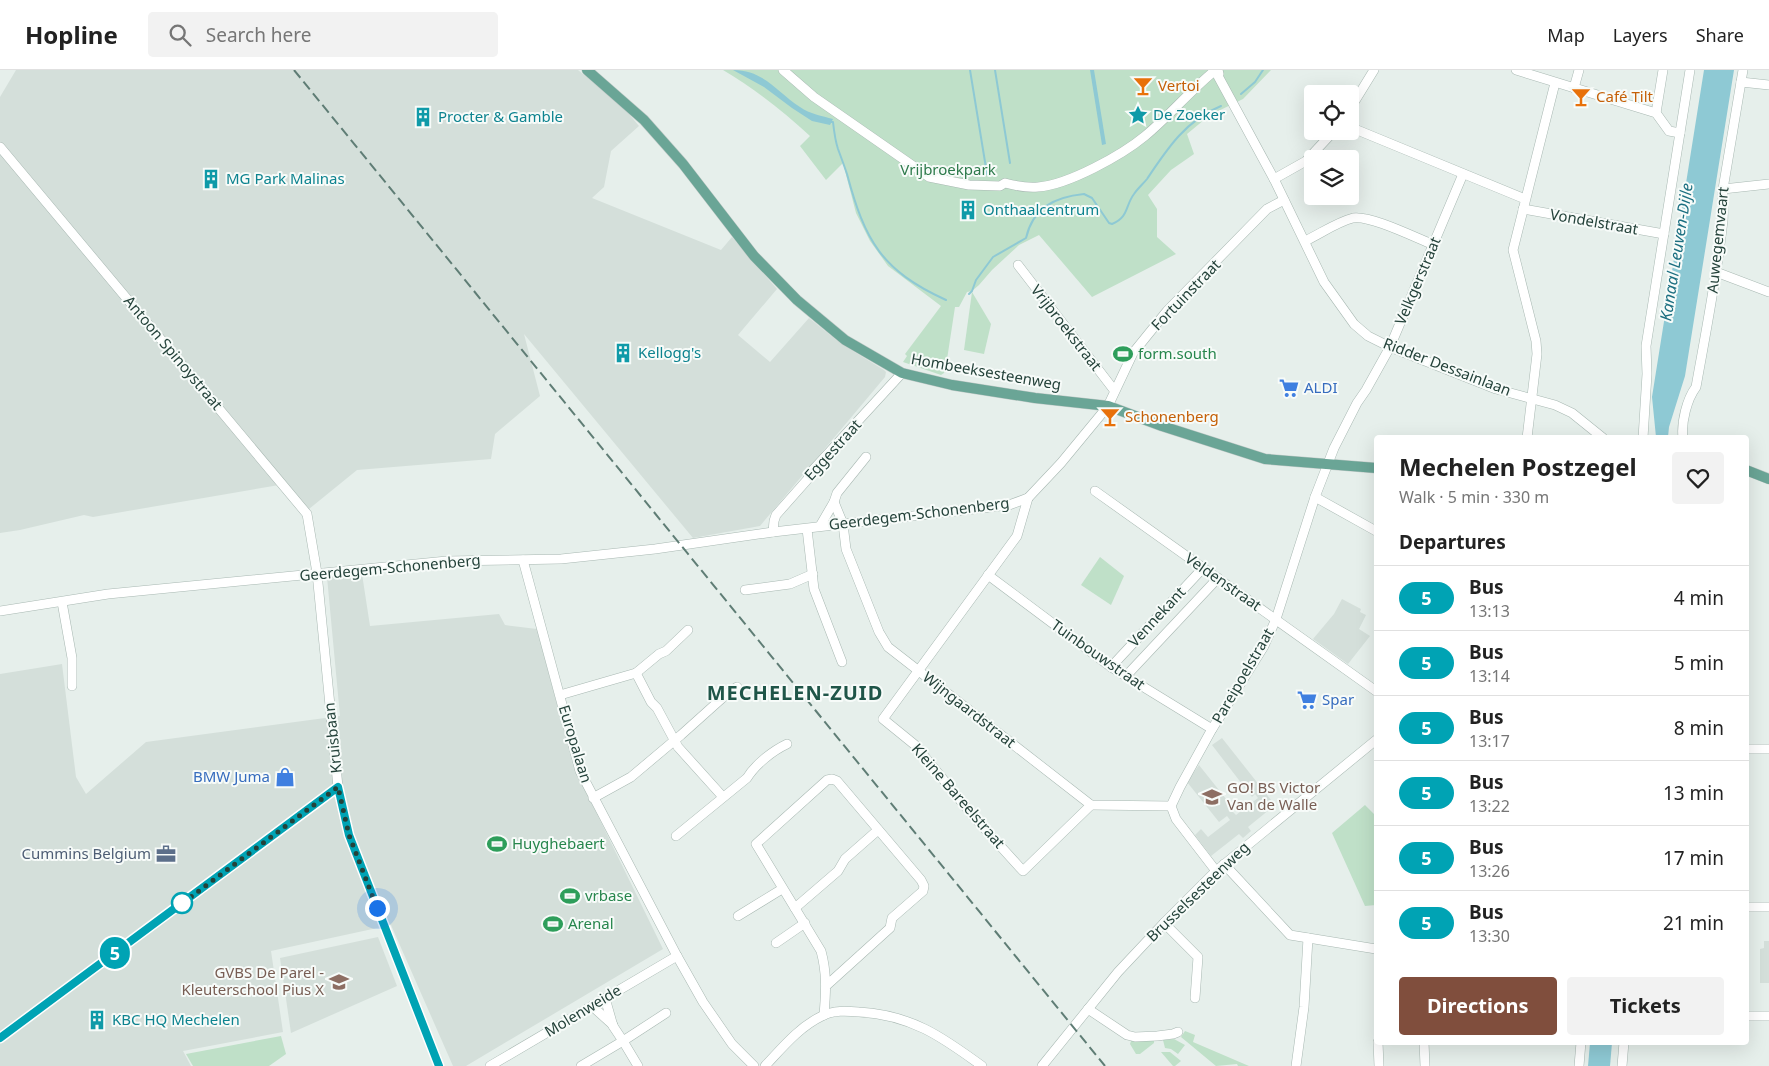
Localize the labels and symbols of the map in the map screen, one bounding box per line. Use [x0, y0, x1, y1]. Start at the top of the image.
bar icon: Vertoi [1132, 75, 1154, 97]
place label: Vertoi [1158, 75, 1200, 95]
bar icon: Café Tilt [1570, 86, 1592, 108]
place label: Café Tilt [1596, 86, 1653, 106]
place icon: De Zoeker [1127, 104, 1149, 126]
place label: De Zoeker [1153, 104, 1225, 124]
building icon: Procter & Gamble [412, 106, 434, 128]
place label: Procter & Gamble [438, 106, 563, 126]
park label: Vrijbroekpark [900, 159, 996, 179]
building icon: MG Park Malinas [200, 168, 222, 190]
place label: MG Park Malinas [226, 168, 345, 188]
water label: Kanaal Leuven-Dijle [1654, 181, 1698, 323]
street label: Auwegemvaart [1701, 185, 1733, 294]
building icon: Onthaalcentrum [957, 199, 979, 221]
place label: Onthaalcentrum [983, 199, 1099, 219]
street label: Vondelstraat [1548, 203, 1640, 239]
street label: Velkgerstraat [1390, 233, 1445, 328]
street label: Fortuinstraat [1146, 254, 1225, 334]
street label: Vrijbroekstraat [1027, 280, 1107, 375]
street label: Antoon Spinoystraat [120, 291, 228, 414]
street label: Ridder Dessainlaan [1381, 332, 1514, 400]
building icon: Kellogg's [612, 342, 634, 364]
place label: Kellogg's [638, 342, 701, 362]
sports icon: form.south [1112, 343, 1134, 365]
place label: form.south [1138, 343, 1217, 363]
street label: Hombeeksesteenweg [909, 348, 1063, 394]
supermarket icon: ALDI [1278, 377, 1300, 399]
place label: ALDI [1304, 377, 1337, 397]
bar icon: Schonenberg [1099, 406, 1121, 428]
place label: Schonenberg [1125, 406, 1219, 426]
street label: Eggestraat [799, 414, 866, 484]
street label: Geerdegem-Schonenberg [827, 492, 1010, 534]
street label: Veldenstraat [1181, 548, 1266, 615]
street label: Geerdegem-Schonenberg [299, 549, 481, 585]
street label: Vennekant [1123, 582, 1190, 651]
street label: Tuinbouwstraat [1048, 614, 1150, 694]
street label: Pareipoelstraat [1207, 624, 1278, 727]
street label: Wijngaardstraat [919, 667, 1021, 752]
district label: MECHELEN-ZUID [707, 679, 883, 706]
supermarket icon: Spar [1296, 689, 1318, 711]
place label: Spar [1322, 689, 1354, 709]
street label: Kruisbaan [318, 702, 346, 775]
street label: Europalaan [555, 702, 597, 785]
street label: Kleine Bareelstraat [908, 739, 1010, 852]
place label: BMW Juma [193, 766, 270, 786]
shop icon: BMW Juma [274, 766, 296, 788]
place label: GO! BS Victor Van de Walle [1227, 777, 1320, 814]
school or university icon: GO! BS Victor Van de Walle [1201, 786, 1223, 808]
sports icon: Huyghebaert [486, 833, 508, 855]
place label: Huyghebaert [512, 833, 605, 853]
street label: Brusselsesteenweg [1142, 837, 1253, 946]
place label: Cummins Belgium [22, 843, 151, 863]
office icon: Cummins Belgium [155, 843, 177, 865]
sports icon: vrbase [559, 885, 581, 907]
place label: vrbase [585, 885, 632, 905]
unlabelled marker [171, 892, 193, 914]
your location [365, 896, 390, 921]
sports icon: Arenal [542, 913, 564, 935]
place label: Arenal [568, 913, 614, 933]
line badge: 5 [99, 937, 131, 969]
place label: GVBS De Parel - Kleuterschool Pius X [181, 962, 324, 999]
school or university icon: GVBS De Parel - Kleuterschool Pius X [328, 971, 350, 993]
street label: Molenweide [540, 979, 625, 1041]
building icon: KBC HQ Mechelen [86, 1009, 108, 1031]
place label: KBC HQ Mechelen [112, 1009, 240, 1029]

